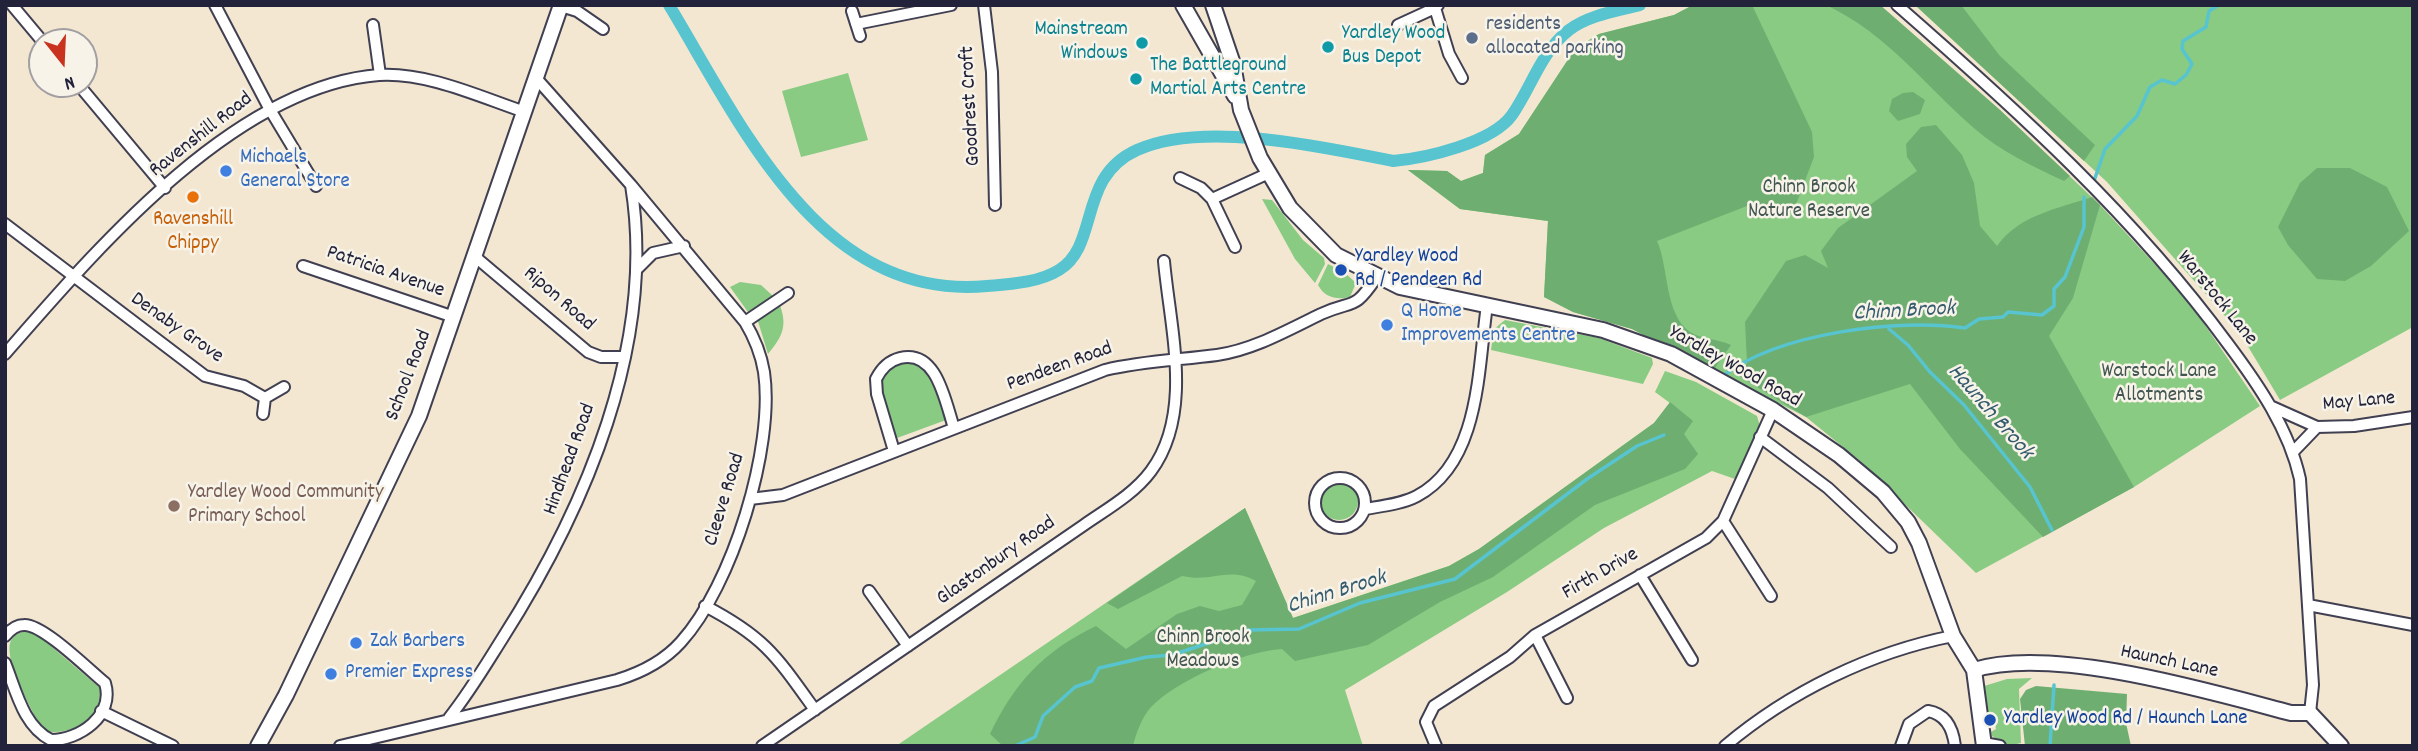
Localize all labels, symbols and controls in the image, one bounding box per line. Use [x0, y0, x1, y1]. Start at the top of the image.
place label: residents allocated parking [1486, 13, 1624, 63]
place label: Mainstream Windows [1034, 18, 1128, 68]
place label: Yardley Wood Bus Depot [1342, 22, 1445, 72]
north arrow [28, 28, 98, 98]
marker: residents allocated parking [1464, 30, 1480, 46]
marker: Mainstream Windows [1134, 35, 1150, 51]
marker: Yardley Wood Bus Depot [1320, 39, 1336, 55]
street label: Goodrest Croft [956, 45, 988, 167]
place label: The Battleground Martial Arts Centre [1150, 54, 1306, 104]
text: N [60, 67, 78, 96]
marker: The Battleground Martial Arts Centre [1128, 71, 1144, 87]
street label: Ravenshill Road [145, 88, 259, 184]
place label: Michaels General Store [240, 146, 350, 196]
marker: Michaels General Store [218, 163, 234, 179]
park label: Chinn Brook Nature Reserve [1748, 176, 1870, 226]
marker: Ravenshill Chippy [185, 189, 201, 205]
place label: Ravenshill Chippy [153, 208, 233, 258]
street label: Patricia Avenue [323, 241, 447, 305]
place label: Yardley Wood Rd / Pendeen Rd [1355, 245, 1482, 295]
street label: Warstock Lane [2170, 246, 2262, 352]
street label: Ripon Road [517, 262, 599, 338]
marker: Yardley Wood Rd / Pendeen Rd [1333, 262, 1349, 278]
street label: Denaby Grove [125, 288, 227, 370]
water label: Chinn Brook [1852, 297, 1956, 329]
place label: Q Home Improvements Centre [1401, 300, 1576, 350]
marker: Q Home Improvements Centre [1379, 317, 1395, 333]
street label: Yardley Wood Road [1663, 321, 1805, 415]
street label: School Road [381, 327, 439, 425]
street label: Pendeen Road [1004, 337, 1116, 399]
water label: Haunch Brook [1940, 360, 2038, 466]
park label: Warstock Lane Allotments [2102, 360, 2216, 410]
street label: May Lane [2322, 387, 2396, 419]
street label: Hindhead Road [539, 401, 603, 519]
street label: Cleeve Road [700, 450, 752, 550]
place label: Yardley Wood Community Primary School [188, 481, 384, 531]
marker: Yardley Wood Community Primary School [166, 498, 182, 514]
street label: Glastonbury Road [933, 512, 1061, 612]
street label: Firth Drive [1558, 543, 1644, 607]
water label: Chinn Brook [1284, 566, 1390, 622]
park label: Chinn Brook Meadows [1156, 626, 1250, 676]
place label: Zak Barbers [370, 630, 465, 656]
marker: Zak Barbers [348, 635, 364, 651]
street label: Haunch Lane [2118, 640, 2220, 686]
place label: Premier Express [345, 661, 473, 687]
marker: Premier Express [323, 666, 339, 682]
place label: Yardley Wood Rd / Haunch Lane [2004, 707, 2247, 733]
marker: Yardley Wood Rd / Haunch Lane [1982, 712, 1998, 728]

